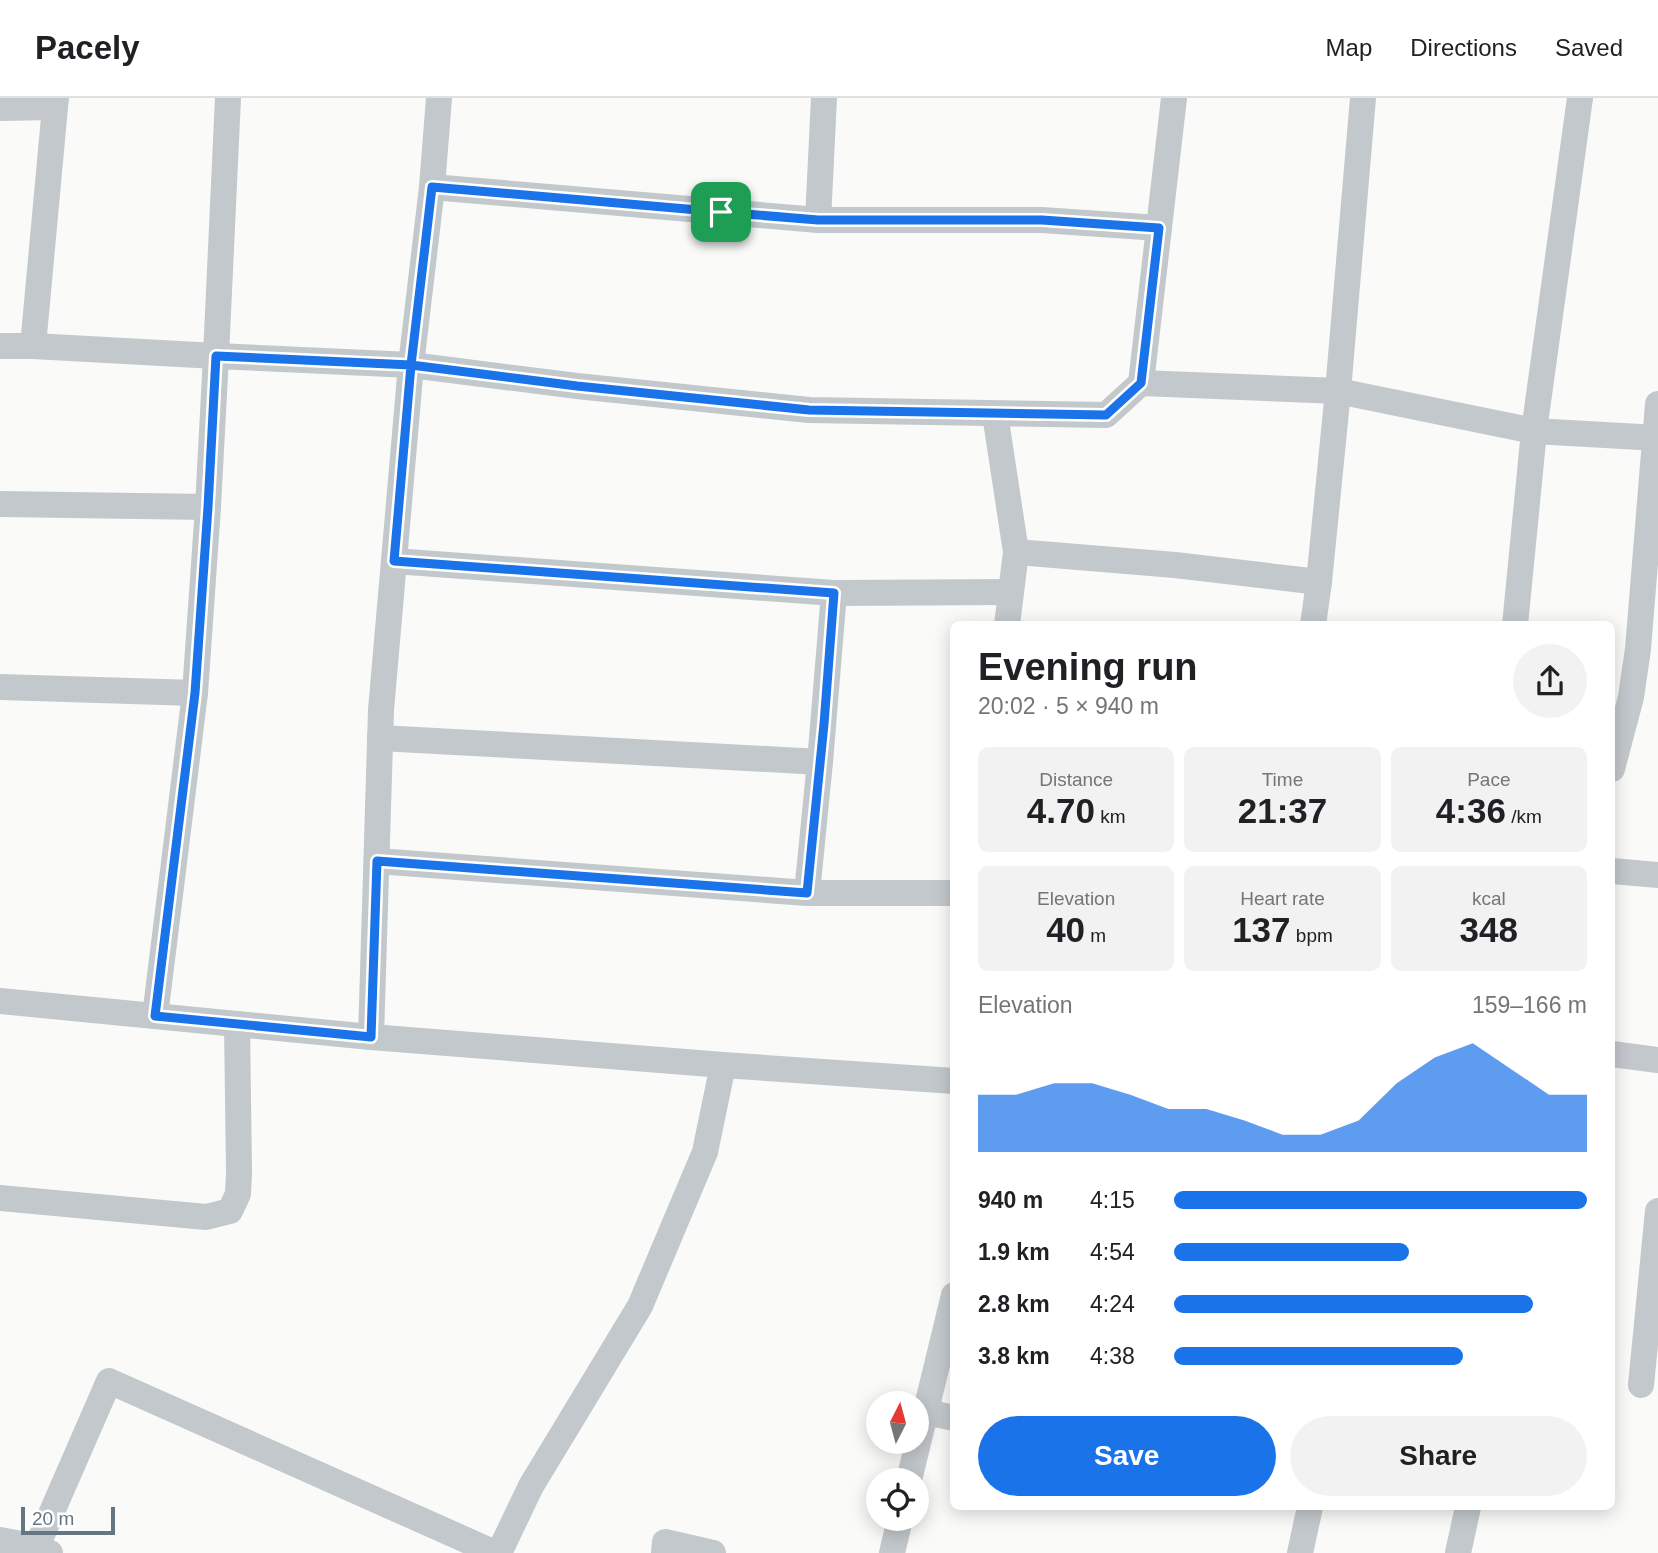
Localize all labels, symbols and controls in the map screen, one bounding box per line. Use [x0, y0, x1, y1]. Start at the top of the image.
text: Pacely [35, 29, 140, 66]
text: Map [1326, 34, 1372, 61]
text: Directions [1410, 34, 1517, 61]
text: Saved [1555, 34, 1623, 61]
pin [691, 182, 751, 242]
icon: arrive [702, 193, 740, 231]
button: share [1513, 644, 1587, 718]
text: Evening run [978, 646, 1198, 688]
text: 20:02 · 5 × 940 m [978, 693, 1159, 719]
text: Distance [1039, 769, 1113, 790]
text: Time [1262, 769, 1303, 790]
text: Pace [1467, 769, 1510, 790]
text: 4.70 [1027, 791, 1095, 830]
text: 21:37 [1238, 791, 1327, 830]
text: 4:36 [1436, 791, 1506, 830]
text: km [1095, 806, 1126, 827]
text: /km [1506, 806, 1542, 827]
text: Elevation [1037, 888, 1115, 909]
text: Heart rate [1240, 888, 1325, 909]
text: kcal [1472, 888, 1506, 909]
text: 40 [1046, 910, 1085, 949]
text: 137 [1232, 910, 1291, 949]
text: 348 [1460, 910, 1518, 949]
text: m [1085, 925, 1106, 946]
text: bpm [1291, 925, 1333, 946]
text: Elevation [978, 992, 1073, 1018]
text: 159–166 m [1472, 992, 1587, 1018]
text: 940 m [978, 1187, 1043, 1213]
text: 4:15 [1090, 1187, 1135, 1213]
text: 1.9 km [978, 1239, 1050, 1265]
text: 4:54 [1090, 1239, 1135, 1265]
text: 2.8 km [978, 1291, 1050, 1317]
text: 4:24 [1090, 1291, 1135, 1317]
text: 3.8 km [978, 1343, 1050, 1369]
text: 4:38 [1090, 1343, 1135, 1369]
north arrow [866, 1391, 929, 1454]
map controls [866, 1391, 929, 1531]
button: Save [978, 1416, 1276, 1496]
button: Share [1290, 1416, 1587, 1496]
button: locate [866, 1468, 929, 1531]
scale bar [21, 1504, 116, 1536]
text: 20 m [32, 1508, 74, 1529]

